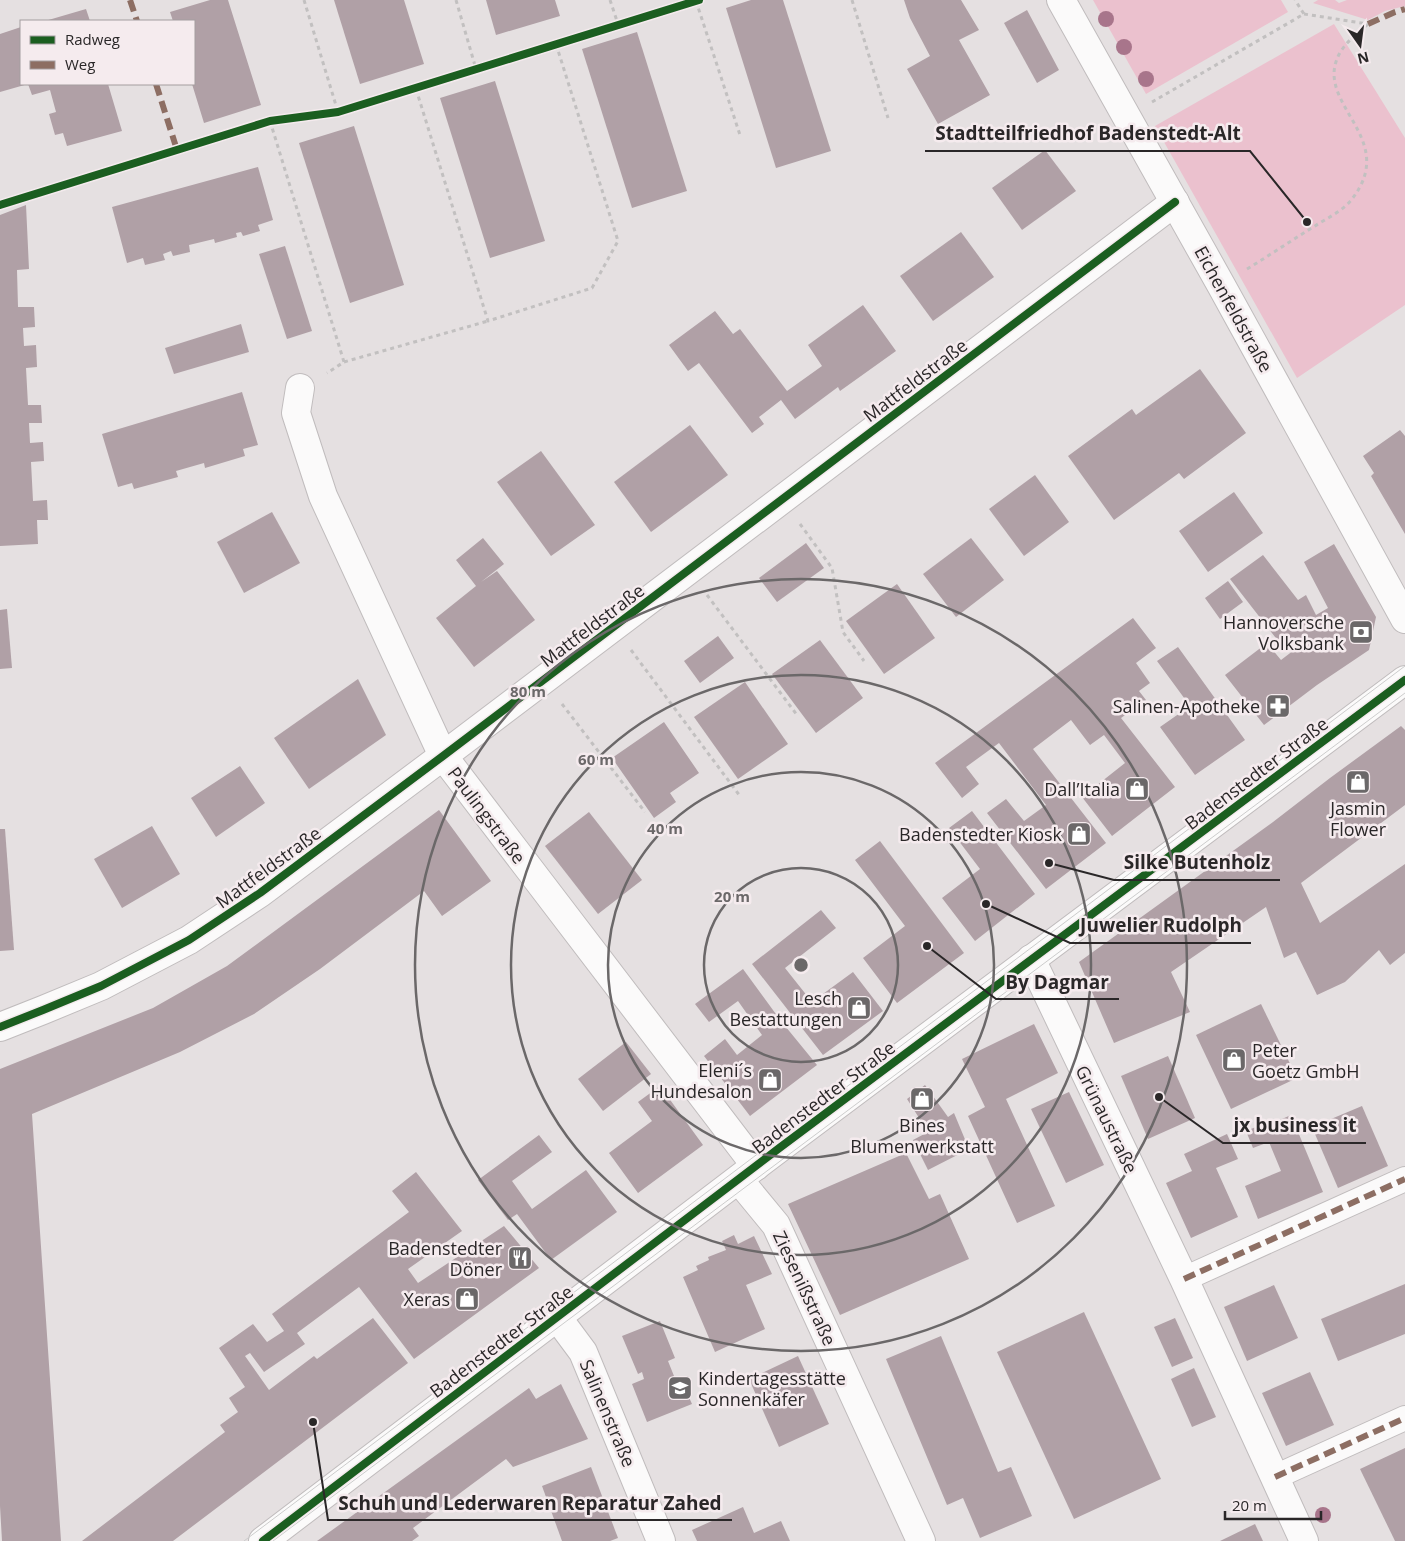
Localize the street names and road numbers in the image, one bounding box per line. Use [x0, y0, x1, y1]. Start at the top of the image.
street label: Eichenfeldstraße [1189, 242, 1279, 376]
street label: Mattfeldstraße [858, 333, 972, 427]
street label: Mattfeldstraße [535, 578, 649, 672]
street label: Badenstedter Straße [1180, 711, 1332, 835]
street label: Paulingstraße [443, 762, 531, 868]
street label: Mattfeldstraße [211, 821, 325, 913]
street label: Badenstedter Straße [747, 1035, 899, 1159]
street label: Grünaustraße [1071, 1061, 1143, 1177]
street label: Ziesenißstraße [768, 1227, 842, 1349]
street label: Badenstedter Straße [425, 1279, 577, 1403]
street label: Salinenstraße [575, 1355, 641, 1471]

